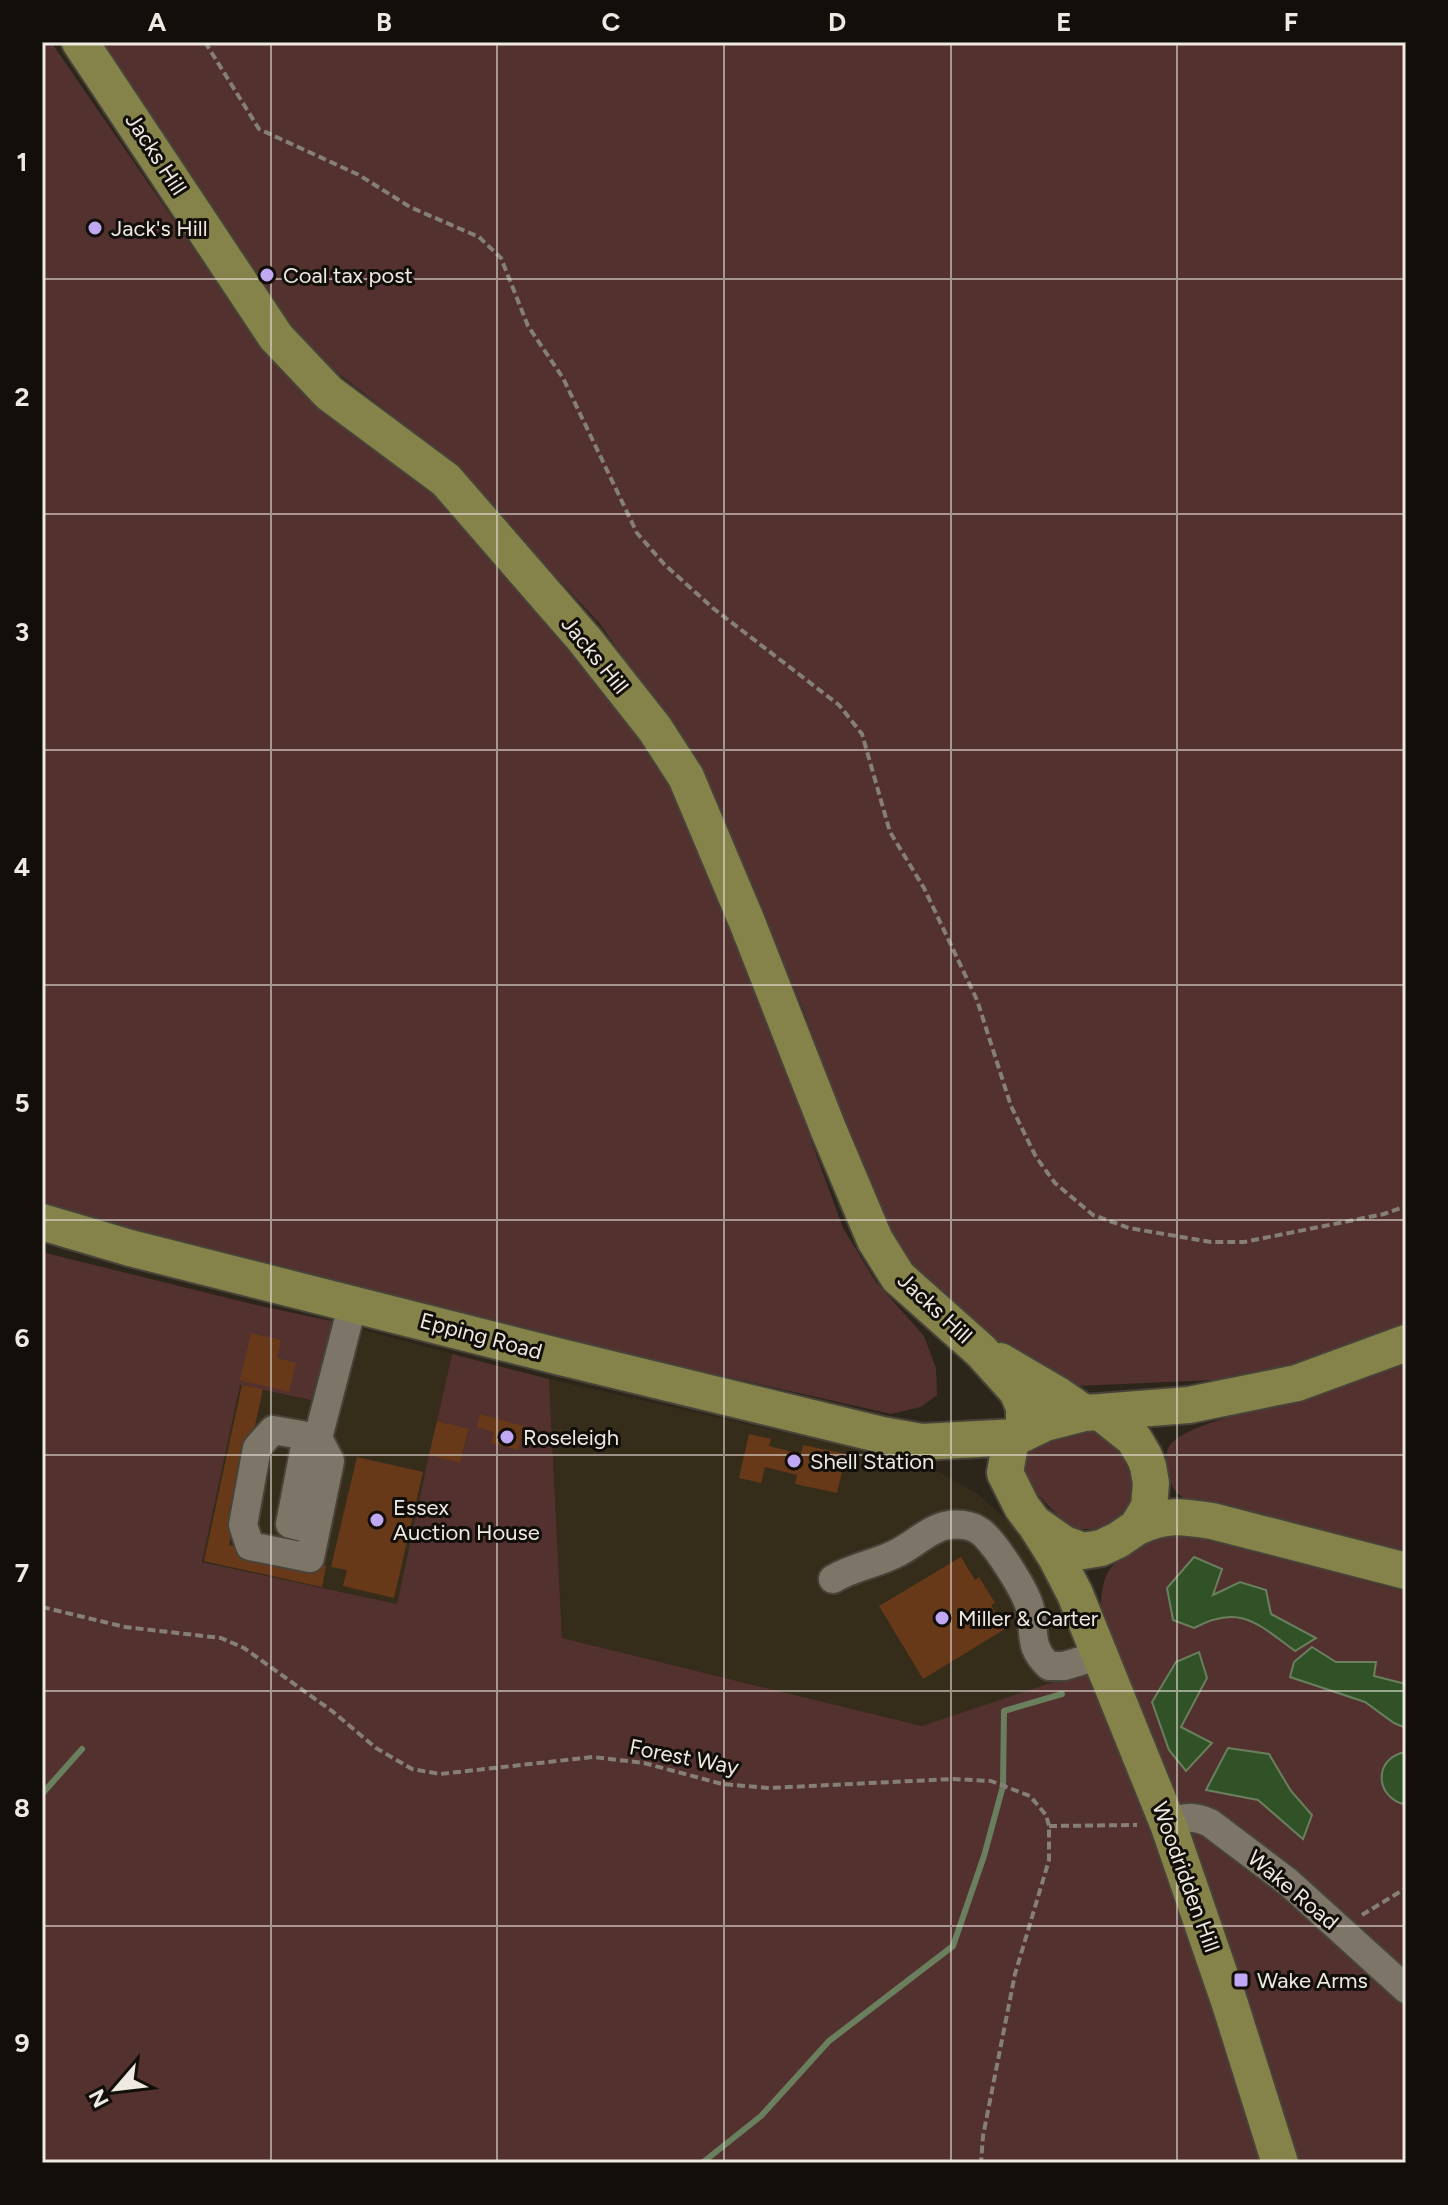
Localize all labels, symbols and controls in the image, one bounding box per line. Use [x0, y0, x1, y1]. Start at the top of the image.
text: A [148, 6, 167, 38]
text: B [376, 6, 392, 38]
text: C [602, 6, 621, 38]
text: D [828, 6, 846, 38]
text: E [1056, 6, 1072, 38]
text: F [1284, 6, 1298, 38]
street label: Jacks Hill [120, 108, 192, 200]
text: 1 [17, 146, 27, 178]
place label: Jack's Hill [111, 215, 208, 242]
marker: Jack's Hill [86, 219, 104, 237]
place label: Coal tax post [283, 262, 413, 289]
marker: Coal tax post [258, 266, 276, 284]
text: 2 [14, 381, 30, 413]
street label: Jacks Hill [556, 611, 634, 699]
text: 3 [15, 616, 29, 648]
text: 4 [14, 851, 30, 883]
text: 5 [14, 1087, 30, 1119]
street label: Jacks Hill [892, 1267, 978, 1349]
street label: Epping Road [417, 1307, 545, 1365]
text: 6 [14, 1322, 30, 1354]
place label: Roseleigh [523, 1424, 619, 1451]
marker: Roseleigh [498, 1428, 516, 1446]
place label: Shell Station [810, 1448, 934, 1475]
marker: Shell Station [785, 1452, 803, 1470]
place label: Essex Auction House [393, 1494, 540, 1546]
marker: Essex Auction House [368, 1511, 386, 1529]
text: 7 [15, 1557, 29, 1589]
place label: Miller & Carter [958, 1605, 1099, 1632]
marker: Miller & Carter [933, 1609, 951, 1627]
street label: Forest Way [627, 1733, 741, 1781]
text: 8 [14, 1792, 30, 1824]
street label: Woodridden Hill [1146, 1798, 1226, 1956]
street label: Wake Road [1242, 1844, 1344, 1936]
place label: Wake Arms [1257, 1967, 1368, 1994]
marker: Wake Arms [1232, 1971, 1250, 1989]
text: 9 [14, 2027, 30, 2059]
north arrow [76, 2049, 156, 2129]
text: N [83, 2084, 115, 2112]

